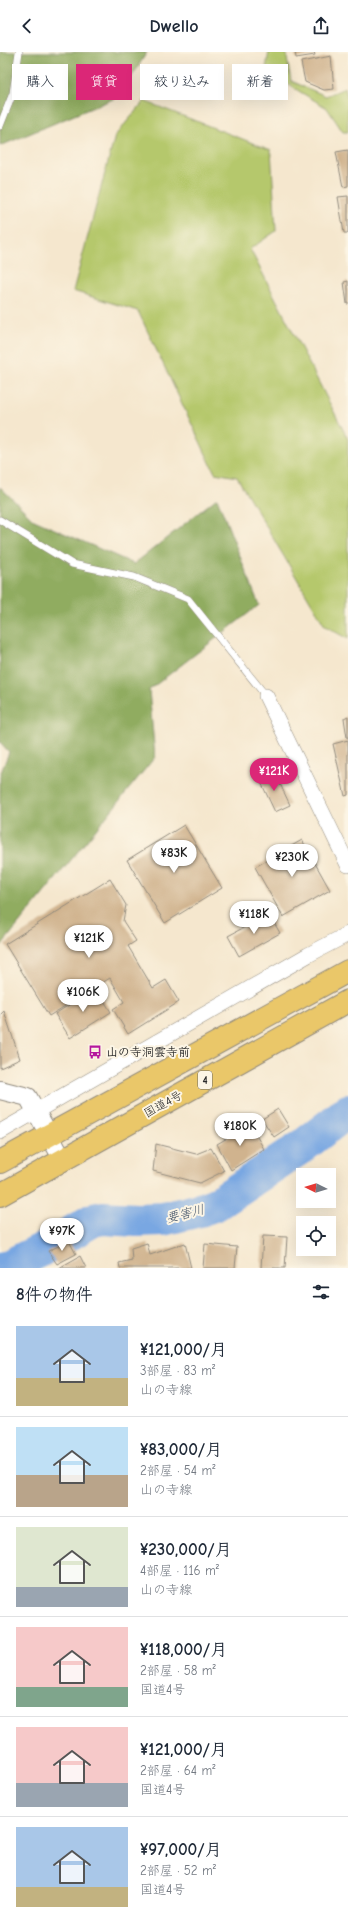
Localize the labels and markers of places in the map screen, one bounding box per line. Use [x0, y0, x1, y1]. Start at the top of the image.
pin: ¥121K [246, 758, 302, 792]
pin: ¥83K [150, 840, 198, 874]
pin: ¥230K [264, 844, 320, 878]
pin: ¥118K [226, 901, 282, 935]
pin: ¥121K [61, 925, 117, 959]
pin: ¥106K [55, 979, 111, 1013]
bus stop icon: 山の寺洞雲寺前 [87, 1044, 103, 1060]
place label: 山の寺洞雲寺前 [106, 1045, 190, 1059]
pin: ¥180K [212, 1113, 268, 1147]
pin: ¥97K [38, 1218, 86, 1252]

